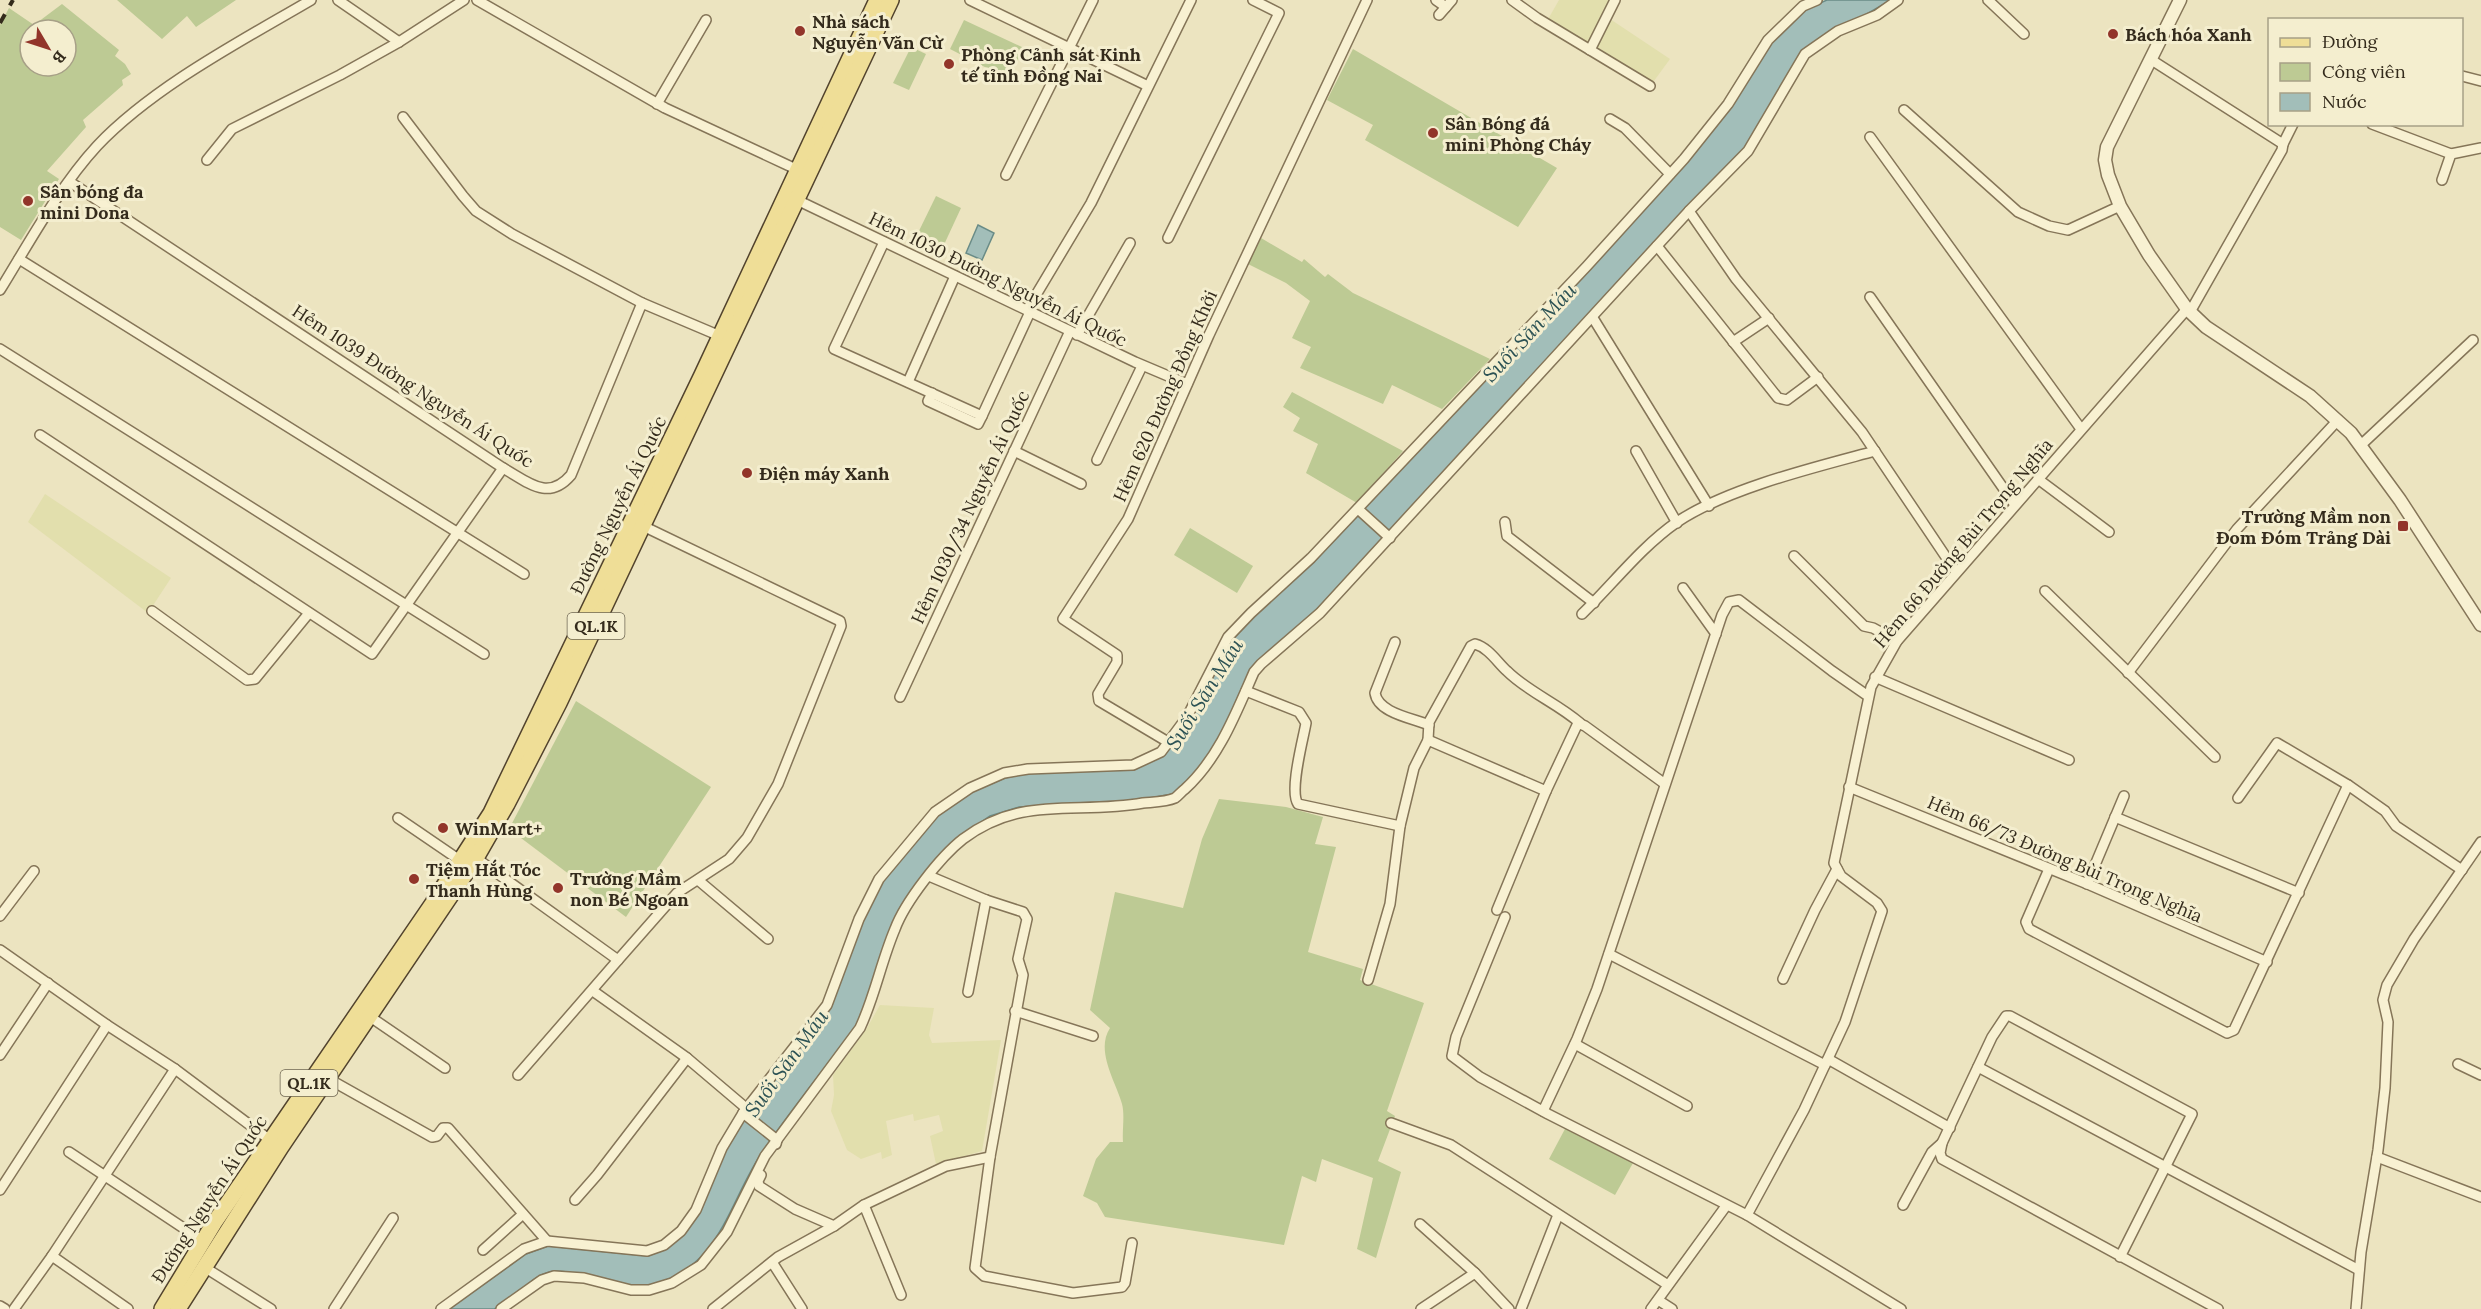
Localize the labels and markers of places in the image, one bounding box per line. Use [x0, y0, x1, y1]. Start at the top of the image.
place label: Nhà sách Nguyễn Văn Cừ [812, 10, 945, 54]
place label: Bách hóa Xanh [2125, 23, 2252, 46]
marker: Nhà sách Nguyễn Văn Cừ [793, 24, 807, 38]
marker: Bách hóa Xanh [2106, 27, 2120, 41]
place label: Phòng Cảnh sát Kinh tế tỉnh Đồng Nai [961, 43, 1141, 87]
marker: Phòng Cảnh sát Kinh tế tỉnh Đồng Nai [942, 57, 956, 71]
place label: Sân Bóng đá mini Phòng Cháy [1445, 112, 1591, 156]
marker: Sân Bóng đá mini Phòng Cháy [1426, 126, 1440, 140]
place label: Sân bóng đa mini Dona [40, 180, 144, 224]
marker: Sân bóng đa mini Dona [21, 194, 35, 208]
place label: Điện máy Xanh [759, 462, 889, 485]
marker: Điện máy Xanh [740, 466, 754, 480]
place label: Trường Mầm non Đom Đóm Trảng Dài [2216, 505, 2392, 549]
marker: Trường Mầm non Đom Đóm Trảng Dài [2396, 519, 2410, 533]
place label: WinMart+ [455, 817, 543, 840]
marker: WinMart+ [436, 821, 450, 835]
place label: Tiệm Hắt Tóc Thanh Hùng [426, 858, 542, 902]
place label: Trường Mầm non Bé Ngoan [570, 867, 689, 911]
marker: Tiệm Hắt Tóc Thanh Hùng [407, 872, 421, 886]
marker: Trường Mầm non Bé Ngoan [551, 881, 565, 895]

